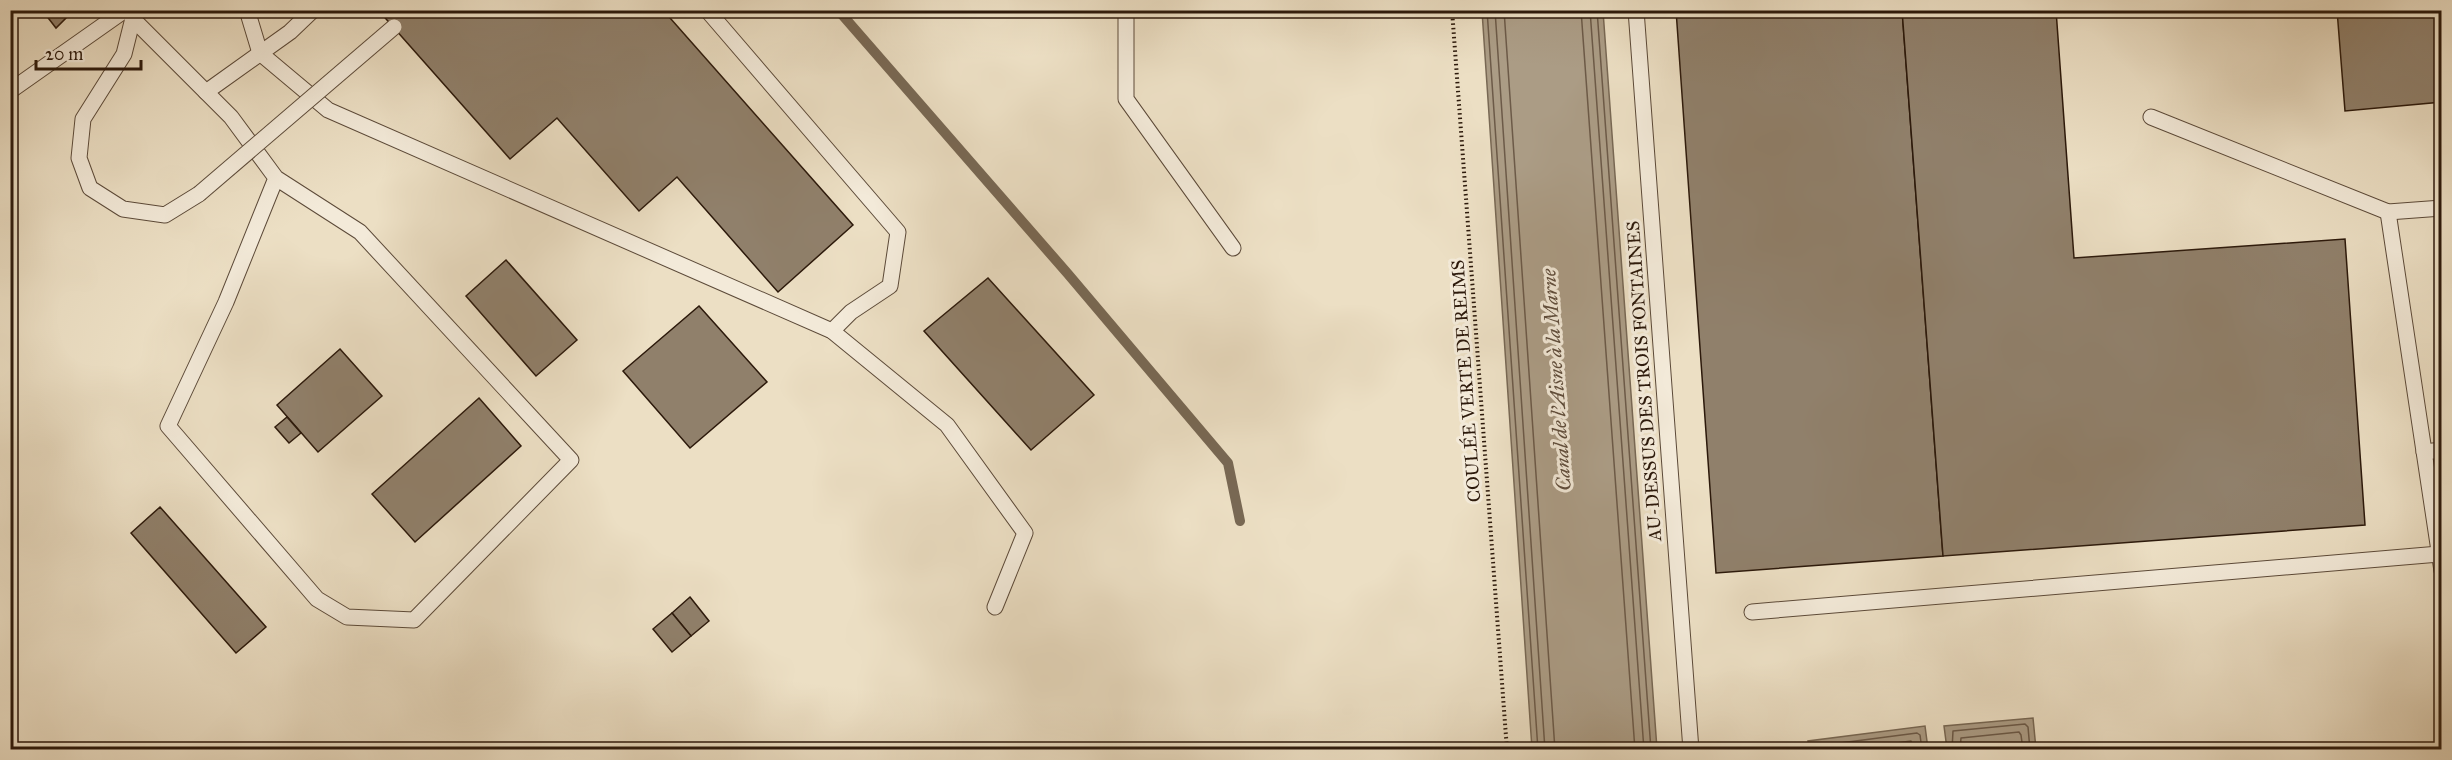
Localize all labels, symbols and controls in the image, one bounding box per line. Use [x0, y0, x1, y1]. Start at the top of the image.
scale bar [36, 33, 141, 71]
text: 20 m [45, 43, 83, 65]
street label: AU-DESSUS DES TROIS FONTAINES [1622, 220, 1666, 543]
street label: COULÉE VERTE DE REIMS [1445, 259, 1485, 503]
water label: Canal de l'Aisne à la Marne [1536, 268, 1576, 492]

